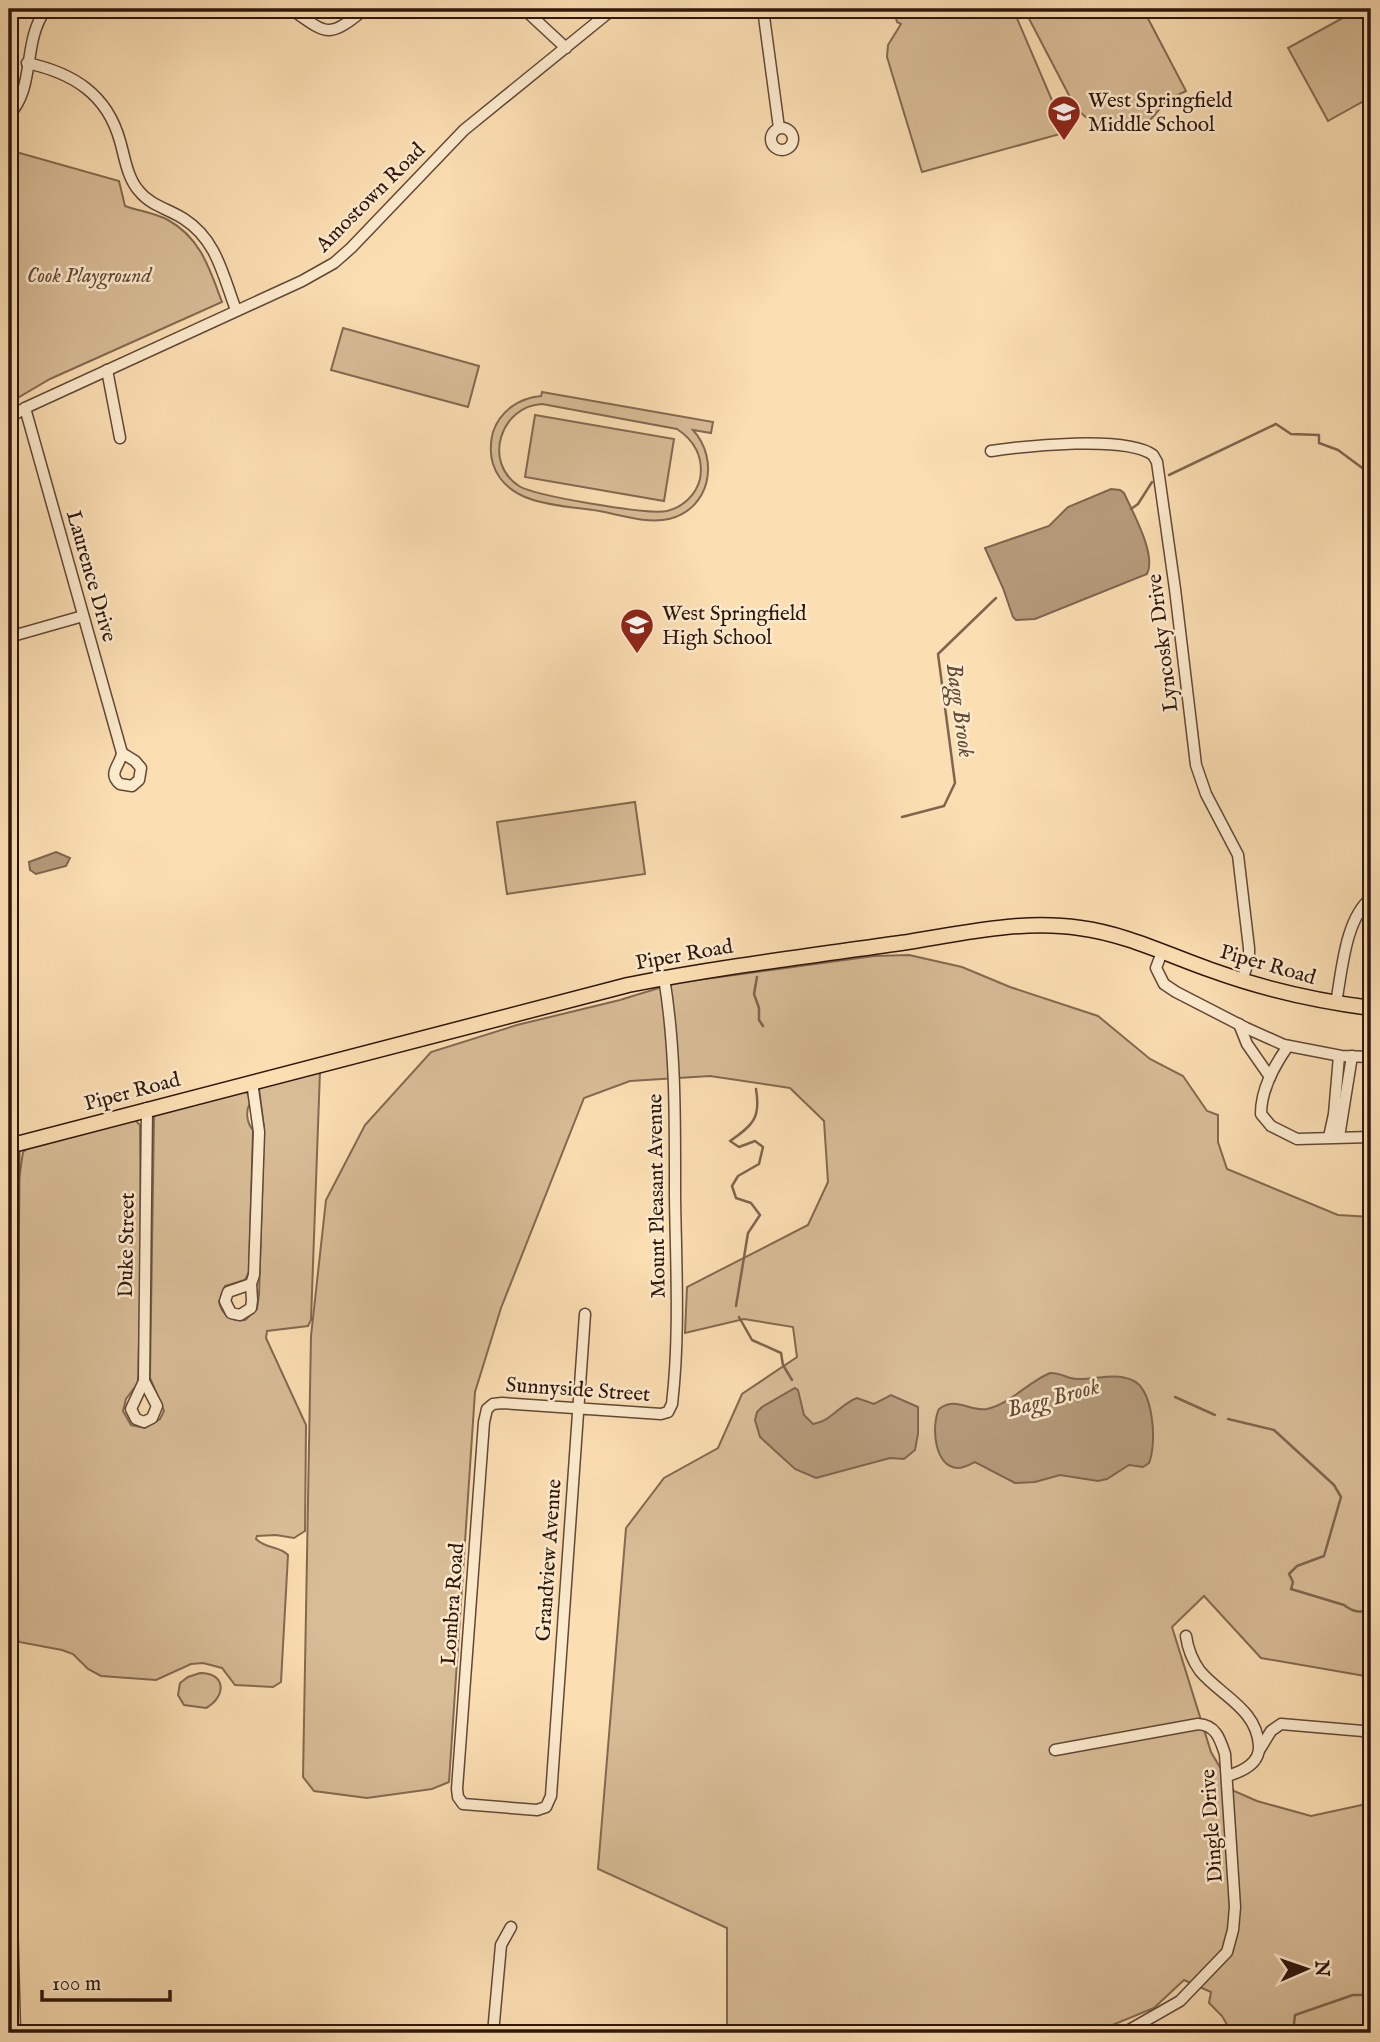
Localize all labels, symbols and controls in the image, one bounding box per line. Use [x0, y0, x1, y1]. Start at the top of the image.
place label: West Springfield Middle School [1088, 88, 1233, 139]
school or university icon: West Springfield Middle School [1045, 93, 1083, 142]
street label: Amostown Road [310, 137, 432, 259]
park label: Cook Playground [27, 263, 153, 290]
street label: Laurence Drive [59, 508, 122, 646]
street label: Lyncosky Drive [1142, 572, 1185, 713]
place label: West Springfield High School [662, 601, 807, 652]
school or university icon: West Springfield High School [618, 606, 656, 655]
water label: Bagg Brook [938, 661, 980, 759]
street label: Piper Road [633, 933, 736, 977]
street label: Piper Road [1217, 939, 1319, 992]
street label: Piper Road [81, 1066, 184, 1118]
street label: Mount Pleasant Avenue [642, 1093, 673, 1299]
street label: Duke Street [113, 1192, 142, 1298]
street label: Sunnyside Street [505, 1372, 651, 1409]
water label: Bagg Brook [1004, 1372, 1103, 1426]
street label: Grandview Avenue [530, 1478, 569, 1642]
street label: Lombra Road [436, 1541, 471, 1666]
street label: Dingle Drive [1195, 1768, 1230, 1884]
north arrow [1272, 1934, 1342, 2004]
scale bar [42, 1958, 170, 2002]
text: N [1309, 1959, 1333, 1978]
text: 100 m [52, 1971, 101, 1998]

